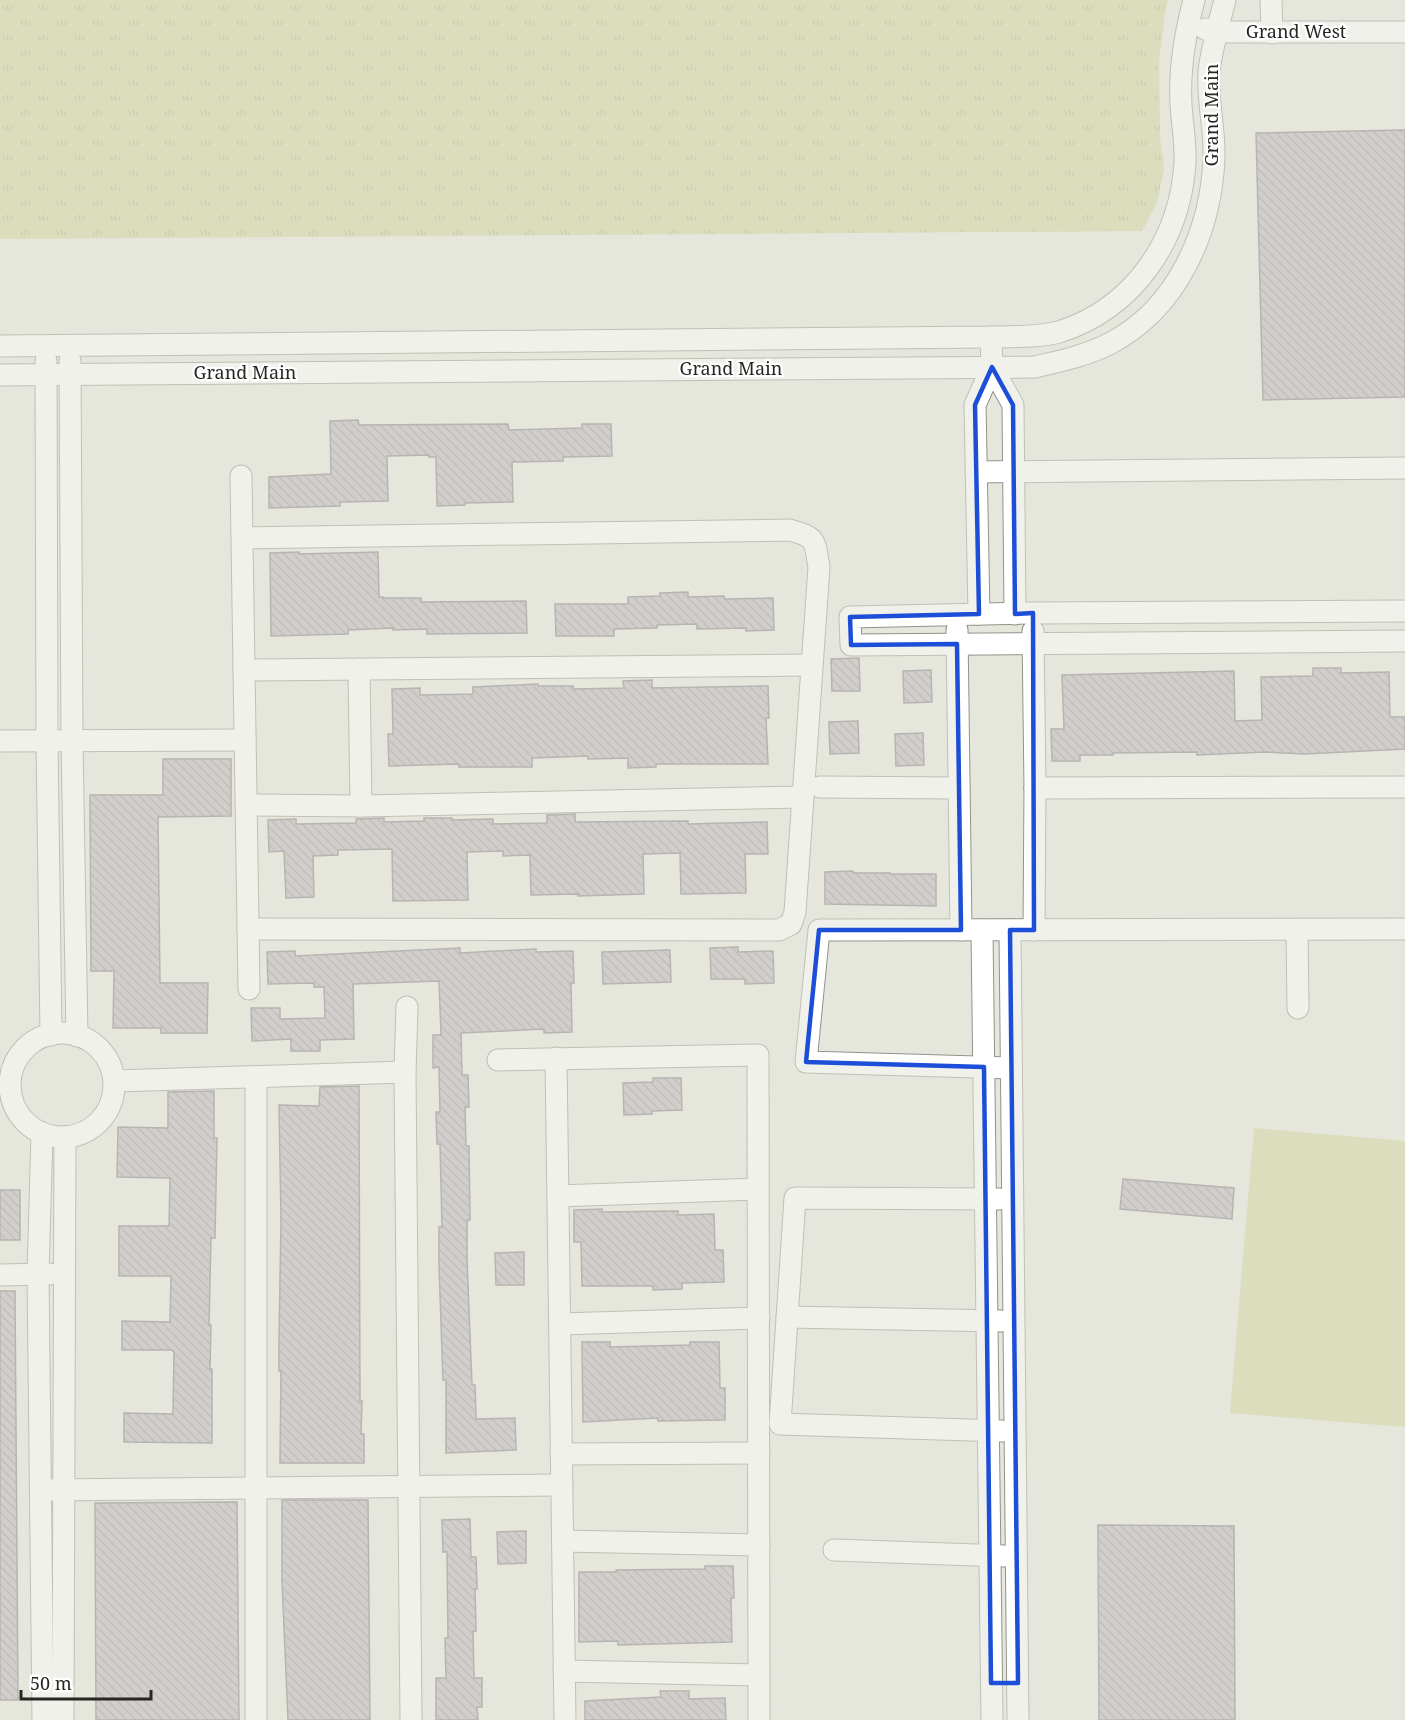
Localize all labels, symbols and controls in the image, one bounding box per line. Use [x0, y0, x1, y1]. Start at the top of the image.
street label: Grand West [1246, 19, 1346, 43]
street label: Grand Main [1199, 63, 1223, 166]
street label: Grand Main [680, 356, 783, 380]
street label: Grand Main [194, 360, 297, 384]
scale bar [21, 1663, 152, 1701]
text: 50 m [30, 1671, 72, 1695]

